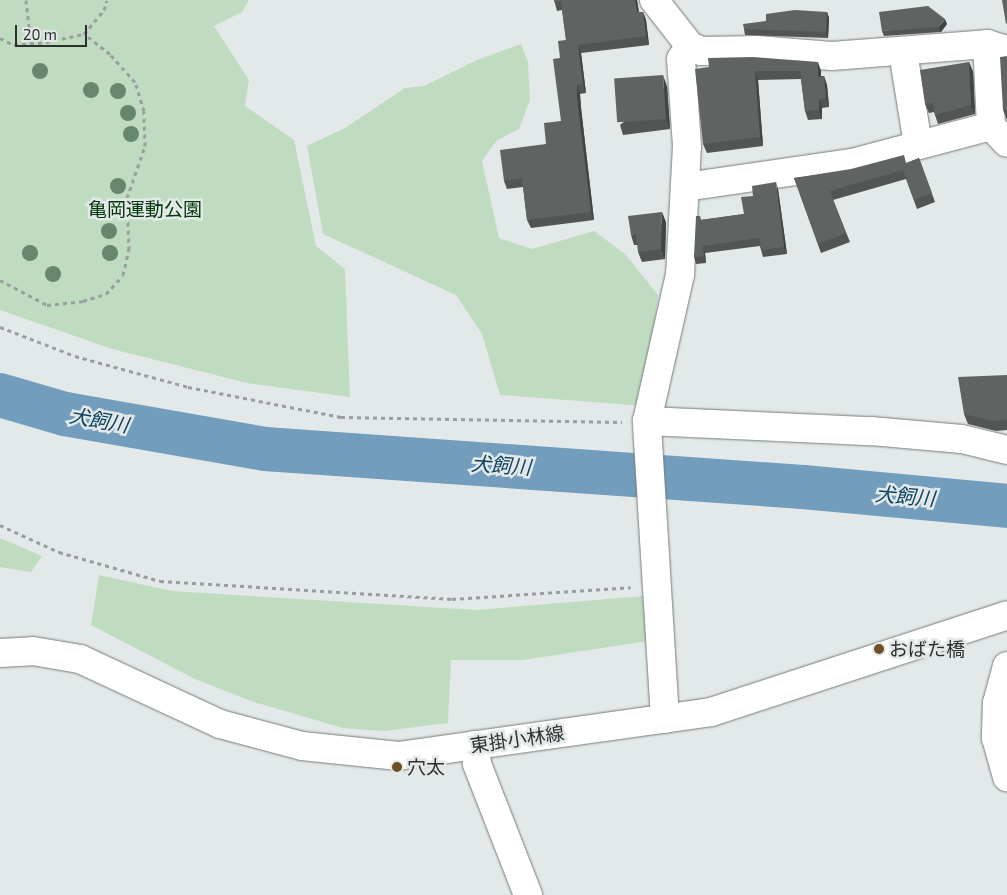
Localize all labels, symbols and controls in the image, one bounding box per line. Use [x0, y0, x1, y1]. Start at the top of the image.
scale bar [18, 15, 90, 47]
text: 20 m [23, 25, 57, 43]
park label: 亀岡運動公園 [88, 198, 202, 220]
water label: 犬飼川 [67, 403, 131, 437]
water label: 犬飼川 [470, 451, 532, 479]
water label: 犬飼川 [874, 481, 936, 511]
place label: おばた橋 [889, 638, 965, 660]
marker: おばた橋 [873, 643, 885, 655]
street label: 東掛小林線 [468, 721, 566, 757]
place label: 穴太 [407, 756, 445, 778]
marker: 穴太 [391, 761, 403, 773]

